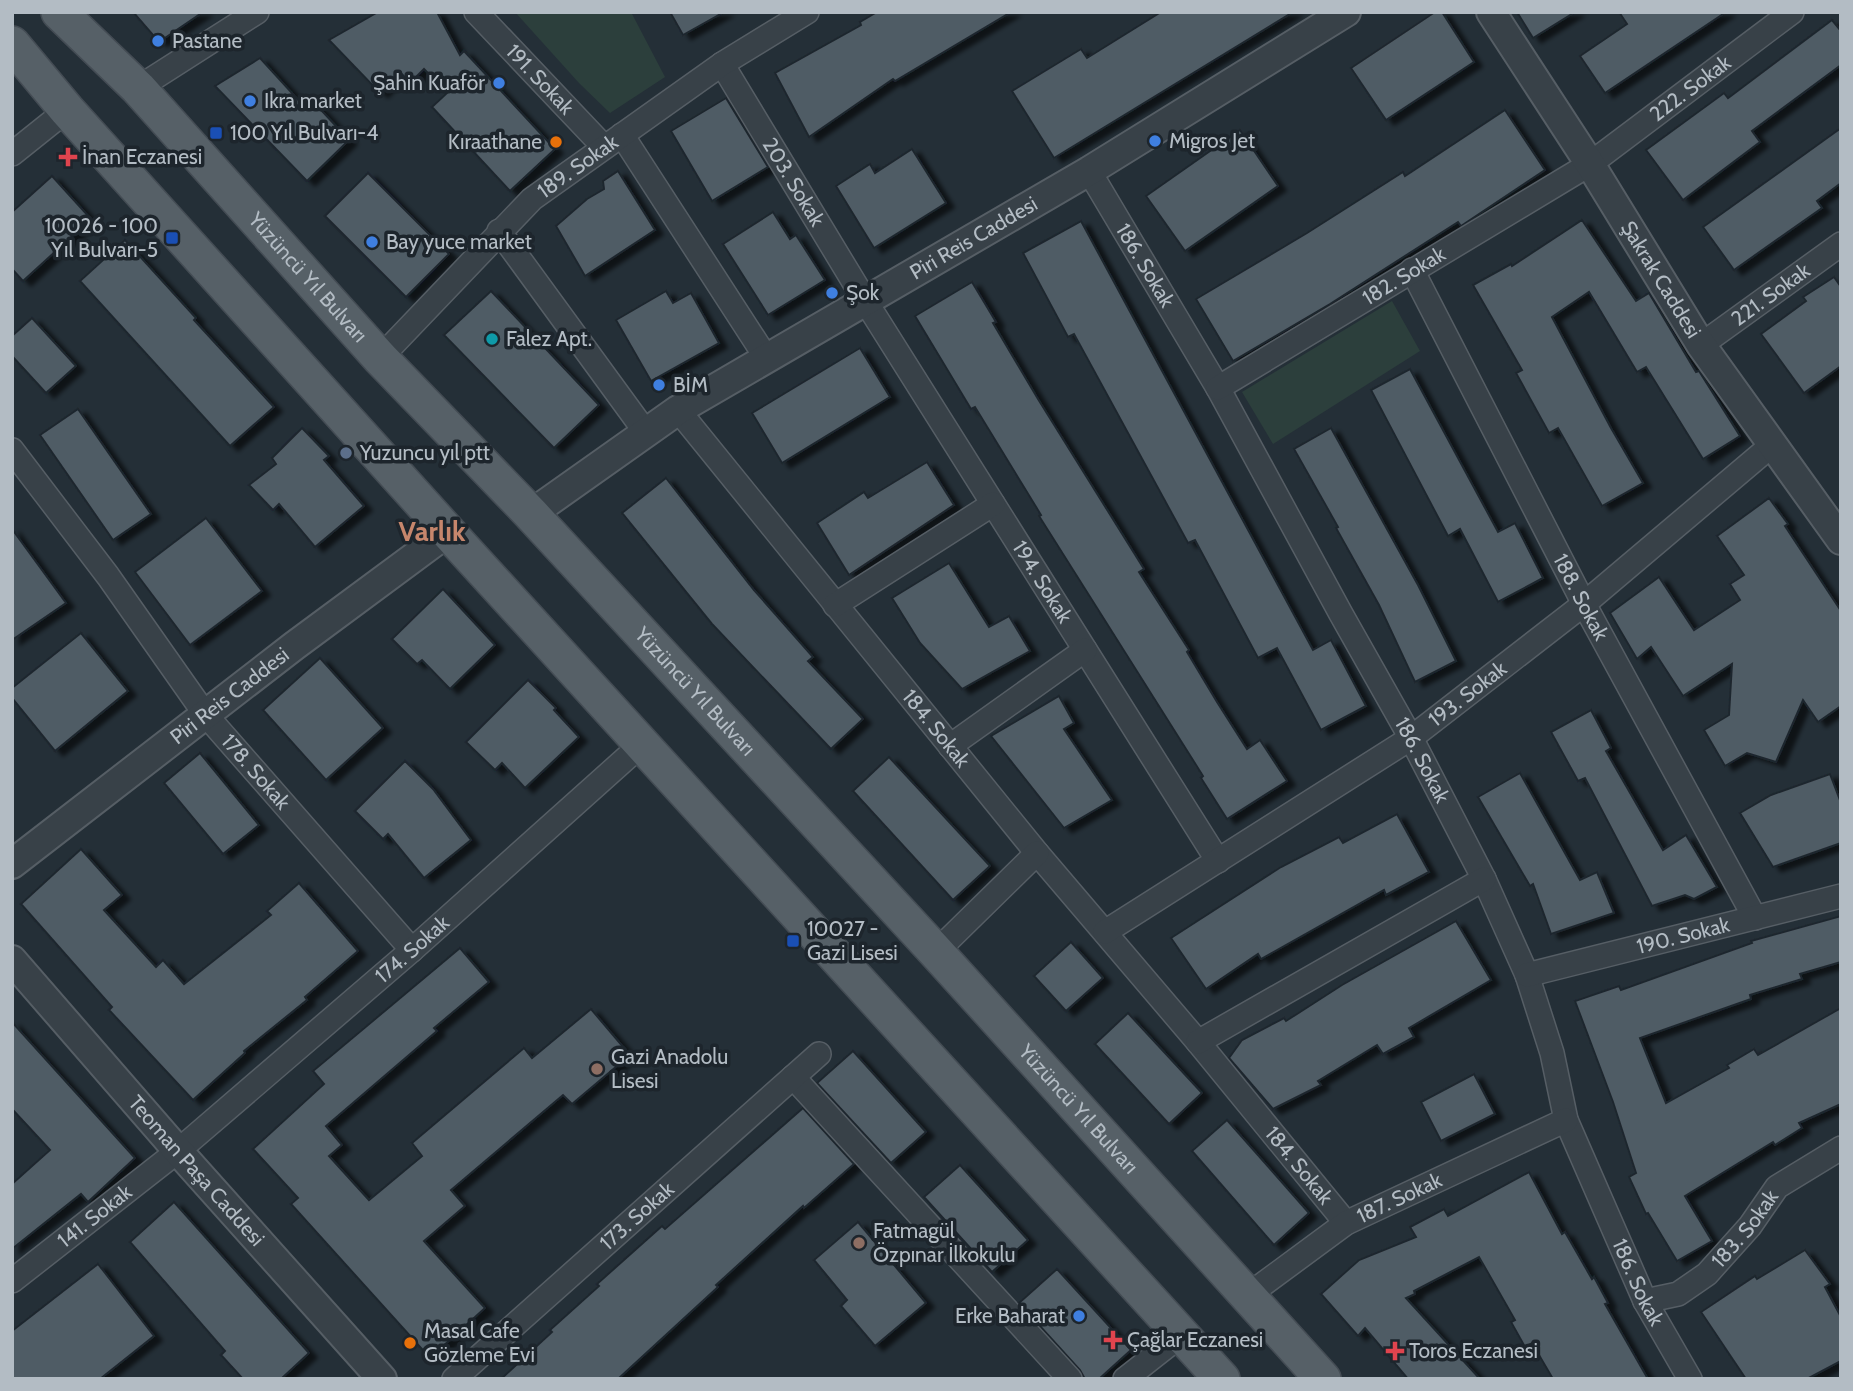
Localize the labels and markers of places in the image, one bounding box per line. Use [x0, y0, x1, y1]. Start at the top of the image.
place label: Pastane [172, 28, 242, 53]
marker: Pastane [150, 33, 166, 49]
place label: Şahin Kuaför [373, 70, 485, 95]
marker: Şahin Kuaför [491, 75, 507, 91]
place label: Ikra market [264, 88, 362, 113]
marker: Ikra market [242, 93, 258, 109]
place label: 100 Yıl Bulvarı-4 [230, 120, 378, 145]
marker: 100 Yıl Bulvarı-4 [208, 125, 224, 141]
place label: Migros Jet [1169, 128, 1255, 153]
place label: Kıraathane [448, 129, 542, 154]
marker: Migros Jet [1147, 133, 1163, 149]
marker: Kıraathane [548, 134, 564, 150]
place label: İnan Eczanesi [82, 144, 202, 169]
marker: İnan Eczanesi [60, 149, 76, 165]
place label: 10026 - 100 Yıl Bulvarı-5 [44, 213, 158, 262]
place label: Bay yuce market [386, 229, 532, 254]
marker: 10026 - 100 Yıl Bulvarı-5 [164, 230, 180, 246]
marker: Bay yuce market [364, 234, 380, 250]
place label: Şok [846, 280, 880, 305]
marker: Şok [824, 285, 840, 301]
place label: Falez Apt. [506, 326, 592, 351]
marker: Falez Apt. [484, 331, 500, 347]
place label: BİM [673, 372, 708, 397]
marker: BİM [651, 377, 667, 393]
place label: Yuzuncu yıl ptt [359, 440, 490, 465]
marker: Yuzuncu yıl ptt [338, 445, 354, 461]
place label: 10027 - Gazi Lisesi [807, 916, 898, 965]
marker: 10027 - Gazi Lisesi [785, 933, 801, 949]
place label: Gazi Anadolu Lisesi [611, 1044, 728, 1093]
marker: Gazi Anadolu Lisesi [589, 1061, 605, 1077]
place label: Fatmagül Özpınar İlkokulu [873, 1218, 1015, 1267]
marker: Fatmagül Özpınar İlkokulu [851, 1235, 867, 1251]
place label: Erke Baharat [955, 1303, 1065, 1328]
marker: Erke Baharat [1071, 1308, 1087, 1324]
place label: Masal Cafe Gözleme Evi [424, 1318, 535, 1367]
place label: Çağlar Eczanesi [1127, 1327, 1263, 1352]
marker: Çağlar Eczanesi [1105, 1332, 1121, 1348]
marker: Masal Cafe Gözleme Evi [402, 1335, 418, 1351]
place label: Toros Eczanesi [1409, 1338, 1538, 1363]
marker: Toros Eczanesi [1387, 1343, 1403, 1359]

